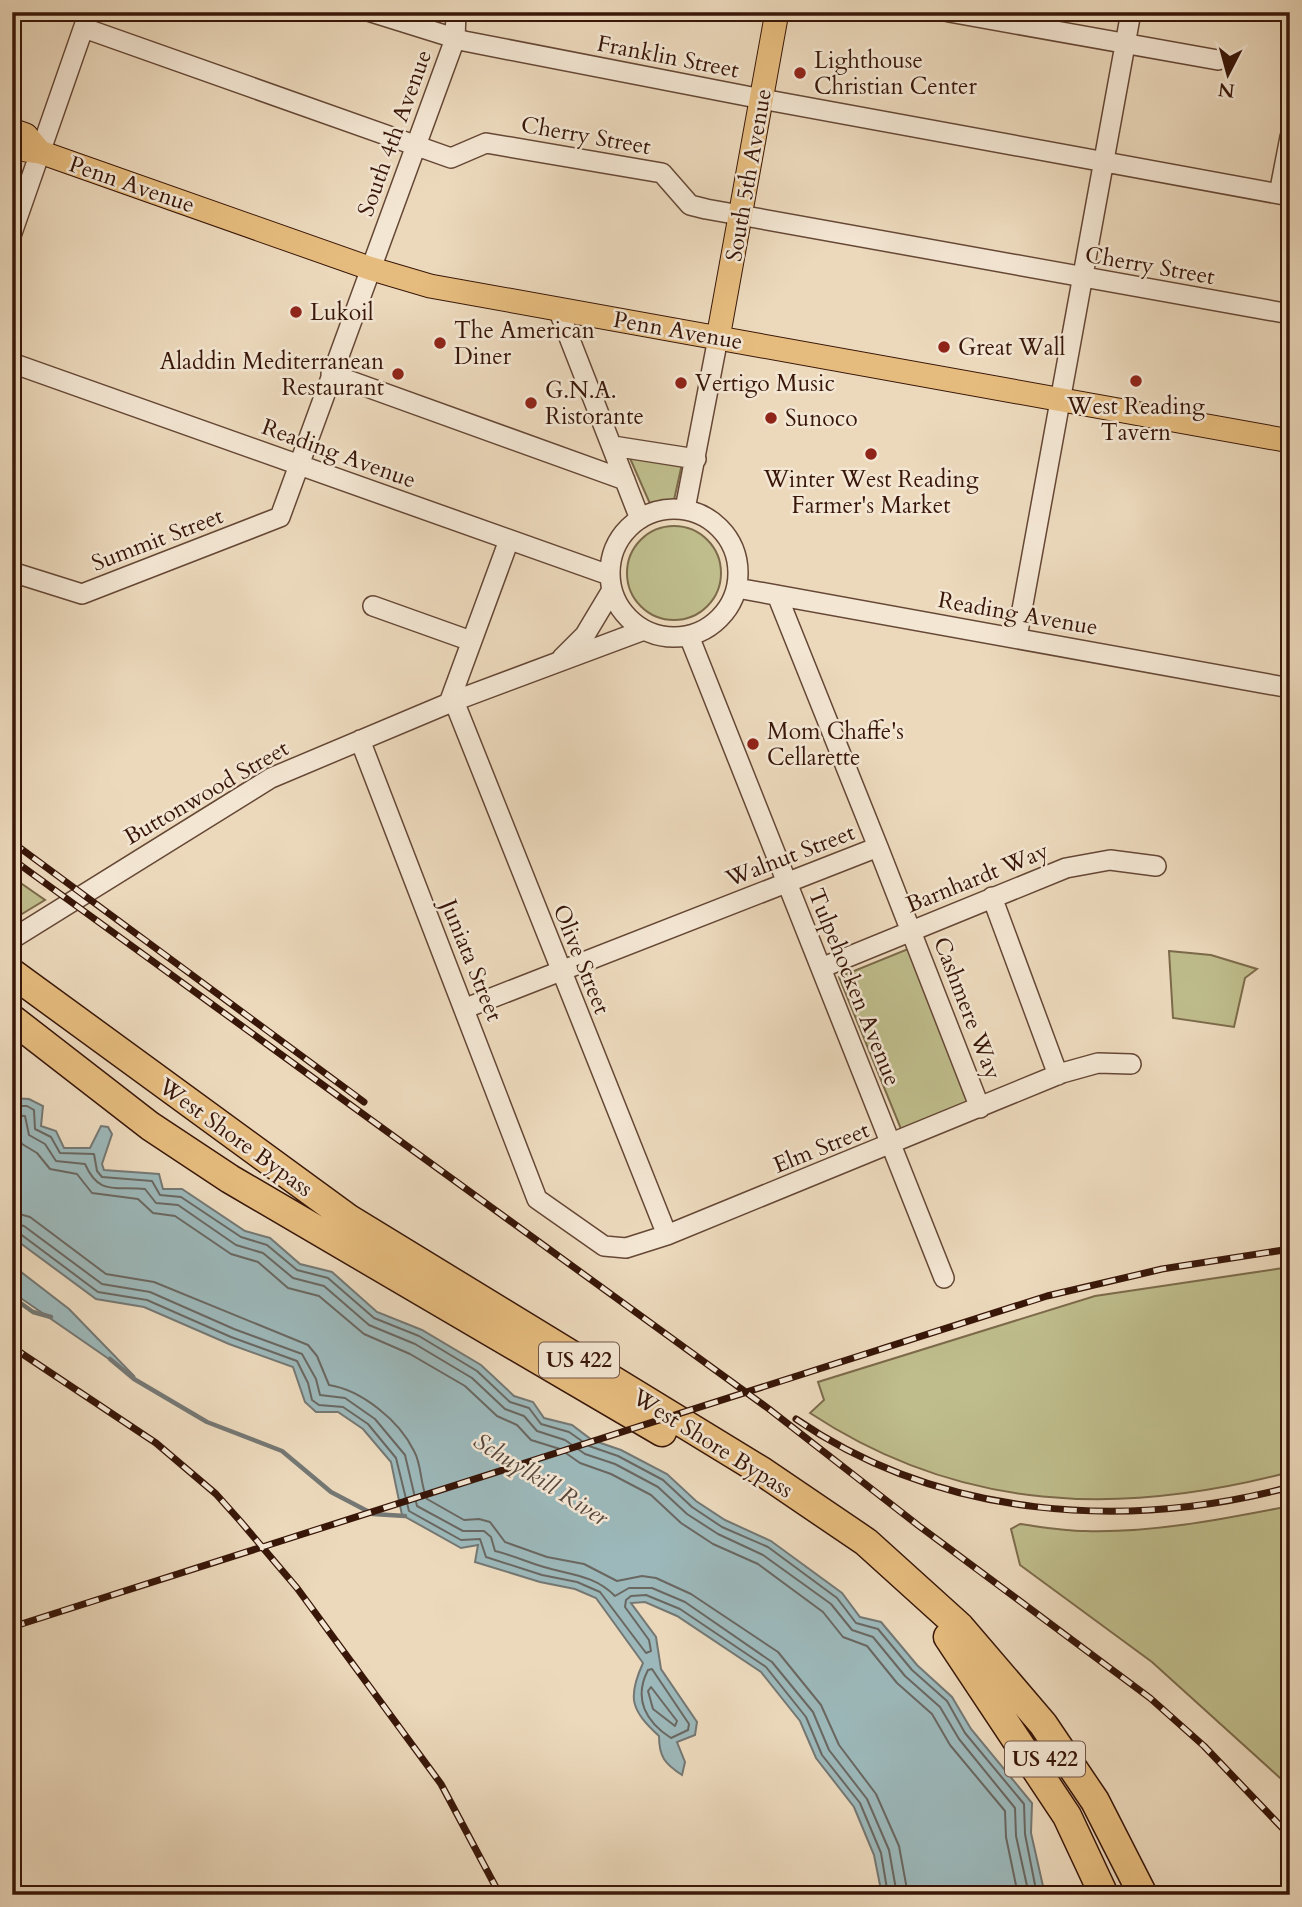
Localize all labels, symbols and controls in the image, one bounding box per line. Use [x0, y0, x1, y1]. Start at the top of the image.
street label: Franklin Street [594, 28, 741, 85]
north arrow [1194, 38, 1264, 108]
place label: Lighthouse Christian Center [814, 45, 977, 102]
street label: South 4th Avenue [350, 46, 439, 221]
marker: Lighthouse Christian Center [792, 65, 808, 81]
text: N [1216, 76, 1236, 104]
street label: South 5th Avenue [718, 86, 779, 264]
street label: Cherry Street [519, 109, 653, 162]
street label: Penn Avenue [65, 149, 199, 220]
street label: Cherry Street [1083, 239, 1217, 292]
place label: Lukoil [310, 297, 374, 328]
marker: Lukoil [288, 304, 304, 320]
street label: Penn Avenue [611, 304, 745, 357]
place label: The American Diner [454, 315, 595, 372]
place label: Great Wall [958, 332, 1066, 363]
marker: The American Diner [432, 335, 448, 351]
marker: Great Wall [936, 339, 952, 355]
place label: Aladdin Mediterranean Restaurant [160, 346, 384, 403]
marker: Aladdin Mediterranean Restaurant [390, 366, 406, 382]
place label: Vertigo Music [695, 368, 835, 399]
marker: West Reading Tavern [1128, 373, 1144, 389]
place label: G.N.A. Ristorante [545, 375, 644, 432]
marker: Vertigo Music [673, 375, 689, 391]
place label: West Reading Tavern [1066, 391, 1205, 448]
marker: G.N.A. Ristorante [523, 395, 539, 411]
place label: Sunoco [785, 403, 858, 434]
marker: Sunoco [763, 410, 779, 426]
street label: Reading Avenue [258, 411, 420, 496]
marker: Winter West Reading Farmer's Market [863, 446, 879, 462]
place label: Winter West Reading Farmer's Market [762, 464, 979, 521]
street label: Summit Street [87, 500, 227, 579]
street label: Reading Avenue [936, 584, 1100, 643]
place label: Mom Chaffe's Cellarette [767, 716, 904, 773]
street label: Buttonwood Street [118, 733, 294, 852]
marker: Mom Chaffe's Cellarette [745, 736, 761, 752]
street label: Walnut Street [720, 817, 859, 895]
street label: Barnhardt Way [901, 835, 1053, 920]
street label: Tulpehocken Avenue [801, 884, 908, 1090]
street label: Juniata Street [432, 892, 510, 1026]
street label: Olive Street [545, 900, 618, 1019]
street label: Cashmere Way [926, 932, 1009, 1084]
street label: West Shore Bypass [151, 1070, 319, 1204]
street label: Elm Street [769, 1114, 874, 1181]
road number: US 422 [539, 1342, 619, 1378]
street label: West Shore Bypass [626, 1381, 799, 1505]
water label: Schuylkill River [467, 1425, 615, 1535]
road number: US 422 [1005, 1742, 1085, 1776]

